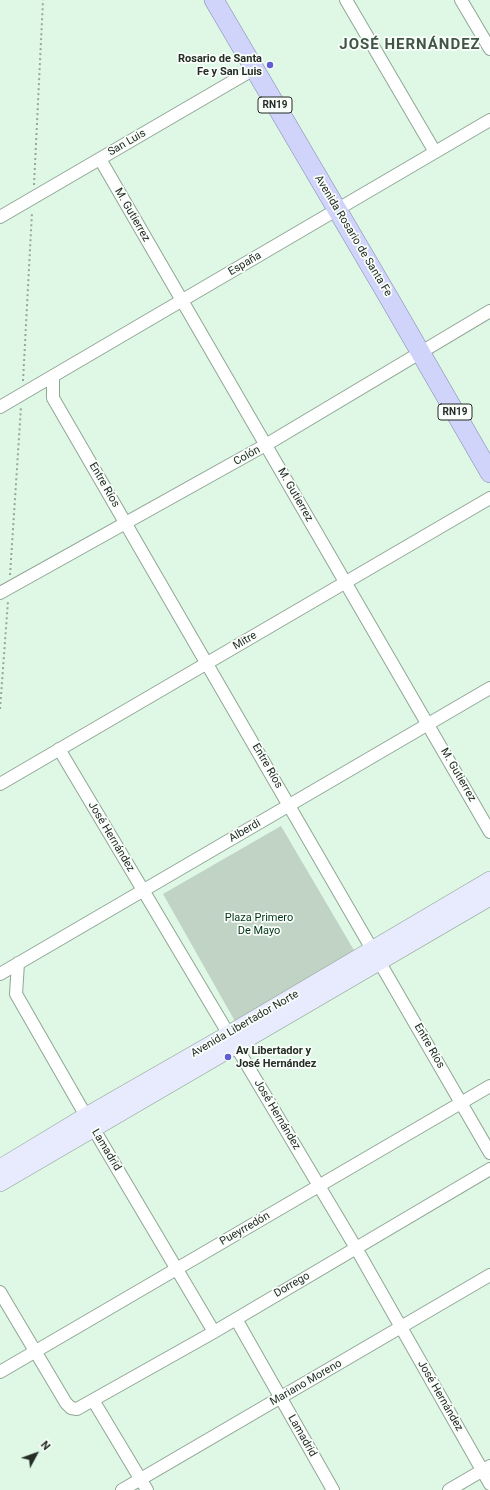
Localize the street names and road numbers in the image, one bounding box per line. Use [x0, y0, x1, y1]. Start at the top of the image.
road number: RN19 [258, 97, 292, 113]
street label: San Luis [106, 127, 148, 159]
street label: Avenida Rosario de Santa Fe [311, 173, 395, 299]
street label: M. Gutierrez [111, 186, 153, 244]
street label: España [226, 249, 264, 279]
road number: RN19 [438, 404, 472, 420]
street label: Colón [231, 443, 263, 469]
street label: Entre Ríos [86, 460, 122, 510]
street label: M. Gutierrez [274, 466, 316, 524]
street label: Mitre [231, 629, 259, 653]
street label: Entre Ríos [249, 741, 285, 791]
street label: M. Gutierrez [437, 746, 479, 804]
street label: José Hernández [85, 799, 137, 875]
street label: Alberdi [227, 817, 263, 845]
street label: Avenida Libertador Norte [189, 988, 301, 1060]
street label: Entre Ríos [411, 1021, 447, 1071]
street label: José Hernández [251, 1077, 303, 1153]
street label: Lamadrid [88, 1127, 124, 1173]
street label: Pueyrredón [218, 1209, 272, 1249]
street label: Dorrego [272, 1270, 312, 1300]
street label: Mariano Moreno [268, 1357, 344, 1409]
street label: José Hernández [414, 1358, 466, 1434]
street label: Lamadrid [285, 1413, 319, 1459]

